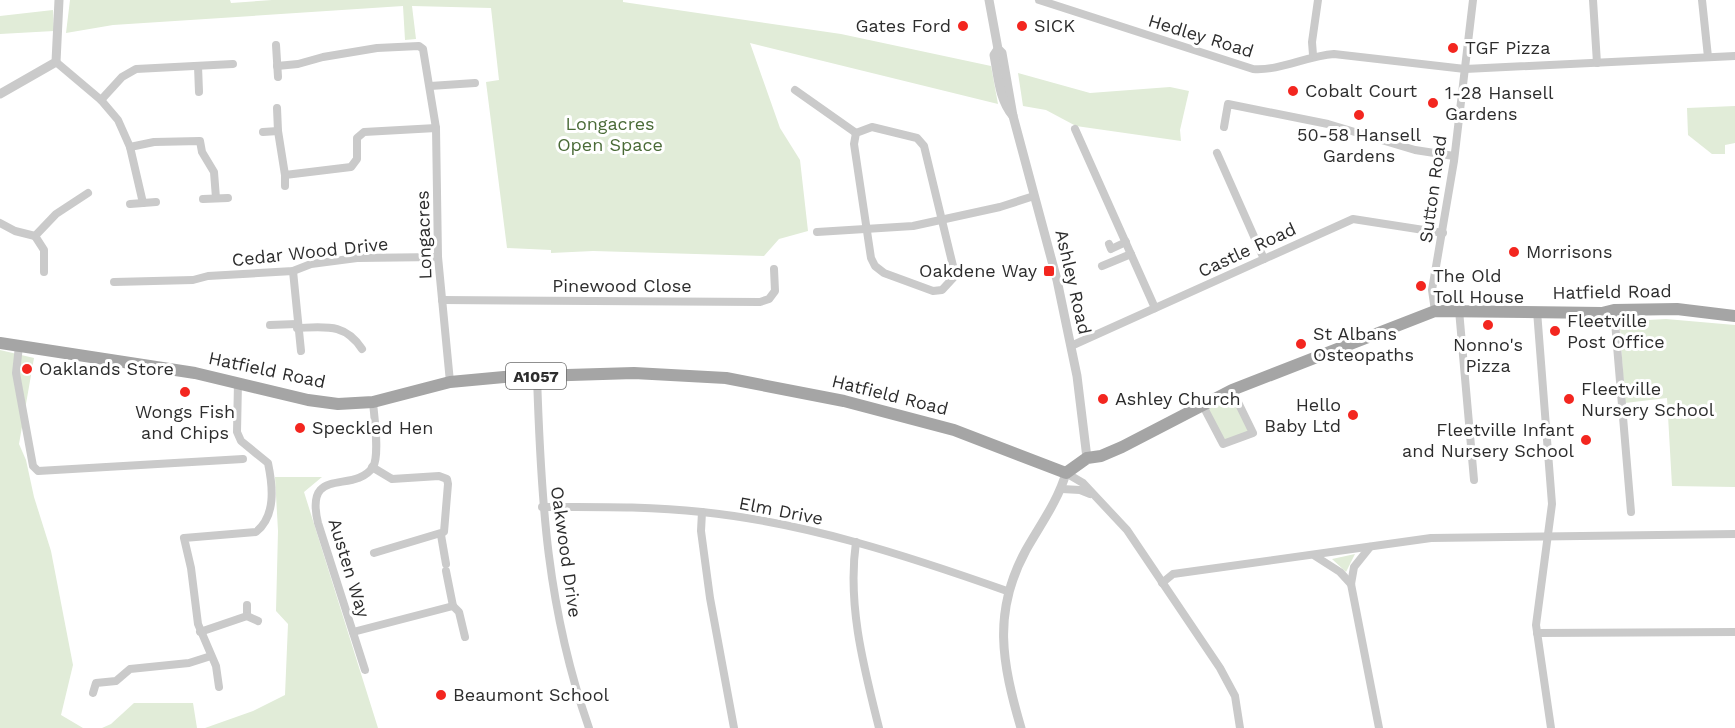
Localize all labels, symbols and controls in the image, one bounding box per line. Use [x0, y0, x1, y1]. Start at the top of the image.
street label: Hedley Road [1146, 10, 1256, 62]
place label: Gates Ford [855, 15, 951, 36]
place label: SICK [1034, 15, 1075, 36]
marker: Gates Ford [956, 19, 970, 33]
marker: SICK [1015, 19, 1029, 33]
place label: TGF Pizza [1465, 37, 1550, 58]
marker: TGF Pizza [1446, 41, 1460, 55]
place label: Cobalt Court [1305, 80, 1418, 101]
place label: 1-28 Hansell Gardens [1445, 82, 1554, 124]
marker: Cobalt Court [1286, 84, 1300, 98]
marker: 1-28 Hansell Gardens [1426, 96, 1440, 110]
marker: 50-58 Hansell Gardens [1352, 108, 1366, 122]
park label: Longacres Open Space [557, 113, 663, 155]
place label: 50-58 Hansell Gardens [1297, 124, 1421, 166]
street label: Sutton Road [1415, 134, 1450, 244]
street label: Longacres [411, 190, 436, 280]
street label: Castle Road [1195, 218, 1299, 281]
street label: Ashley Road [1051, 227, 1096, 336]
street label: Cedar Wood Drive [231, 233, 389, 270]
place label: Morrisons [1526, 241, 1612, 262]
marker: Morrisons [1507, 245, 1521, 259]
place label: Oakdene Way [919, 260, 1038, 281]
marker: Oakdene Way [1042, 264, 1056, 278]
place label: The Old Toll House [1433, 265, 1524, 307]
street label: Pinewood Close [552, 275, 692, 296]
marker: The Old Toll House [1414, 279, 1428, 293]
street label: Hatfield Road [1552, 280, 1672, 303]
place label: Fleetville Post Office [1567, 310, 1665, 352]
marker: Nonno's Pizza [1481, 318, 1495, 332]
place label: St Albans Osteopaths [1313, 323, 1414, 365]
marker: Fleetville Post Office [1548, 324, 1562, 338]
place label: Nonno's Pizza [1453, 334, 1523, 376]
marker: St Albans Osteopaths [1294, 337, 1308, 351]
street label: Hatfield Road [207, 347, 328, 392]
place label: Oaklands Store [39, 358, 174, 379]
marker: Oaklands Store [20, 362, 34, 376]
road number: A1057 [506, 363, 566, 389]
street label: Hatfield Road [830, 370, 951, 419]
place label: Fleetville Nursery School [1581, 378, 1715, 420]
marker: Wongs Fish and Chips [178, 385, 192, 399]
place label: Ashley Church [1115, 388, 1241, 409]
marker: Ashley Church [1096, 392, 1110, 406]
marker: Fleetville Nursery School [1562, 392, 1576, 406]
place label: Hello Baby Ltd [1264, 394, 1341, 436]
place label: Wongs Fish and Chips [135, 401, 235, 443]
marker: Hello Baby Ltd [1346, 408, 1360, 422]
place label: Speckled Hen [312, 417, 433, 438]
place label: Fleetville Infant and Nursery School [1402, 419, 1574, 461]
marker: Speckled Hen [293, 421, 307, 435]
marker: Fleetville Infant and Nursery School [1579, 433, 1593, 447]
street label: Oakwood Drive [547, 485, 586, 619]
street label: Elm Drive [737, 492, 825, 529]
street label: Austen Way [324, 516, 375, 621]
place label: Beaumont School [453, 684, 609, 705]
marker: Beaumont School [434, 688, 448, 702]

